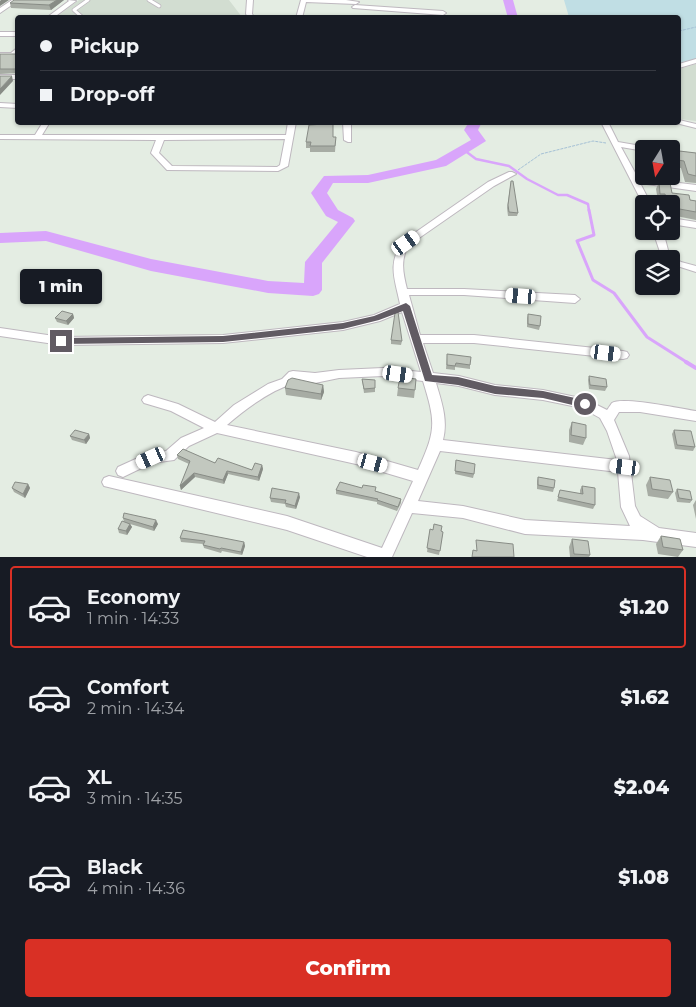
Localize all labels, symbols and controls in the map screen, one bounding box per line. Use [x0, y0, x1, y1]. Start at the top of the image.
text: Pickup [70, 35, 139, 58]
text: Drop-off [70, 83, 154, 106]
north arrow [635, 140, 680, 185]
map controls [635, 140, 680, 295]
button: locate [635, 195, 680, 240]
car [389, 228, 422, 258]
button: layers [635, 250, 680, 295]
callout: 1 min [20, 268, 102, 304]
text: 1 min [39, 277, 83, 296]
car [505, 287, 536, 305]
route end [50, 330, 72, 352]
car [590, 344, 621, 362]
car [382, 364, 413, 384]
route start [574, 393, 596, 415]
car [134, 445, 167, 471]
car [356, 452, 389, 474]
car [609, 458, 640, 476]
icon: car [27, 585, 72, 630]
text: Economy [87, 586, 180, 609]
text: $1.20 [619, 596, 669, 619]
text: 1 min · 14:33 [87, 609, 179, 628]
icon: car [27, 675, 72, 720]
text: Comfort [87, 676, 169, 699]
text: $1.62 [620, 686, 669, 709]
text: 2 min · 14:34 [87, 699, 184, 718]
icon: car [27, 765, 72, 810]
text: XL [87, 766, 112, 789]
text: $2.04 [614, 776, 669, 799]
text: 3 min · 14:35 [87, 789, 183, 808]
icon: car [27, 855, 72, 900]
text: Black [87, 856, 143, 879]
text: $1.08 [618, 866, 669, 889]
text: 4 min · 14:36 [87, 879, 185, 898]
button: Confirm [25, 939, 671, 997]

